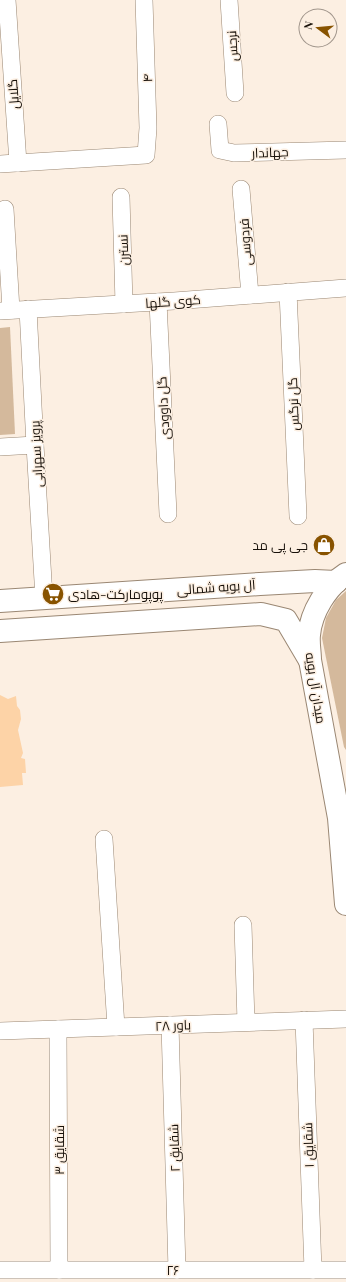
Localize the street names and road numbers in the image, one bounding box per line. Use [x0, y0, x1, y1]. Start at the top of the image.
street label: نرجس [222, 30, 241, 62]
street label: ۴ [138, 73, 155, 83]
street label: گلایل [3, 78, 22, 110]
street label: جهاندار [250, 142, 289, 161]
street label: فردوسی [234, 218, 255, 266]
street label: نسترن [113, 234, 132, 266]
street label: کوی گلها [145, 290, 201, 311]
street label: گل داوودی [152, 376, 173, 440]
street label: گل نرگس [283, 377, 302, 431]
street label: پرویز سهرابی [25, 420, 48, 488]
street label: آل بویه شمالی [176, 575, 257, 599]
street label: میدان آل بویه [301, 651, 331, 725]
street label: باور ۲۸ [155, 1015, 191, 1034]
street label: شقایق ۱ [298, 1122, 317, 1168]
street label: شقایق ۲ [164, 1124, 183, 1172]
street label: شقایق ۳ [50, 1125, 67, 1175]
street label: ۲۶ [166, 1261, 180, 1278]

